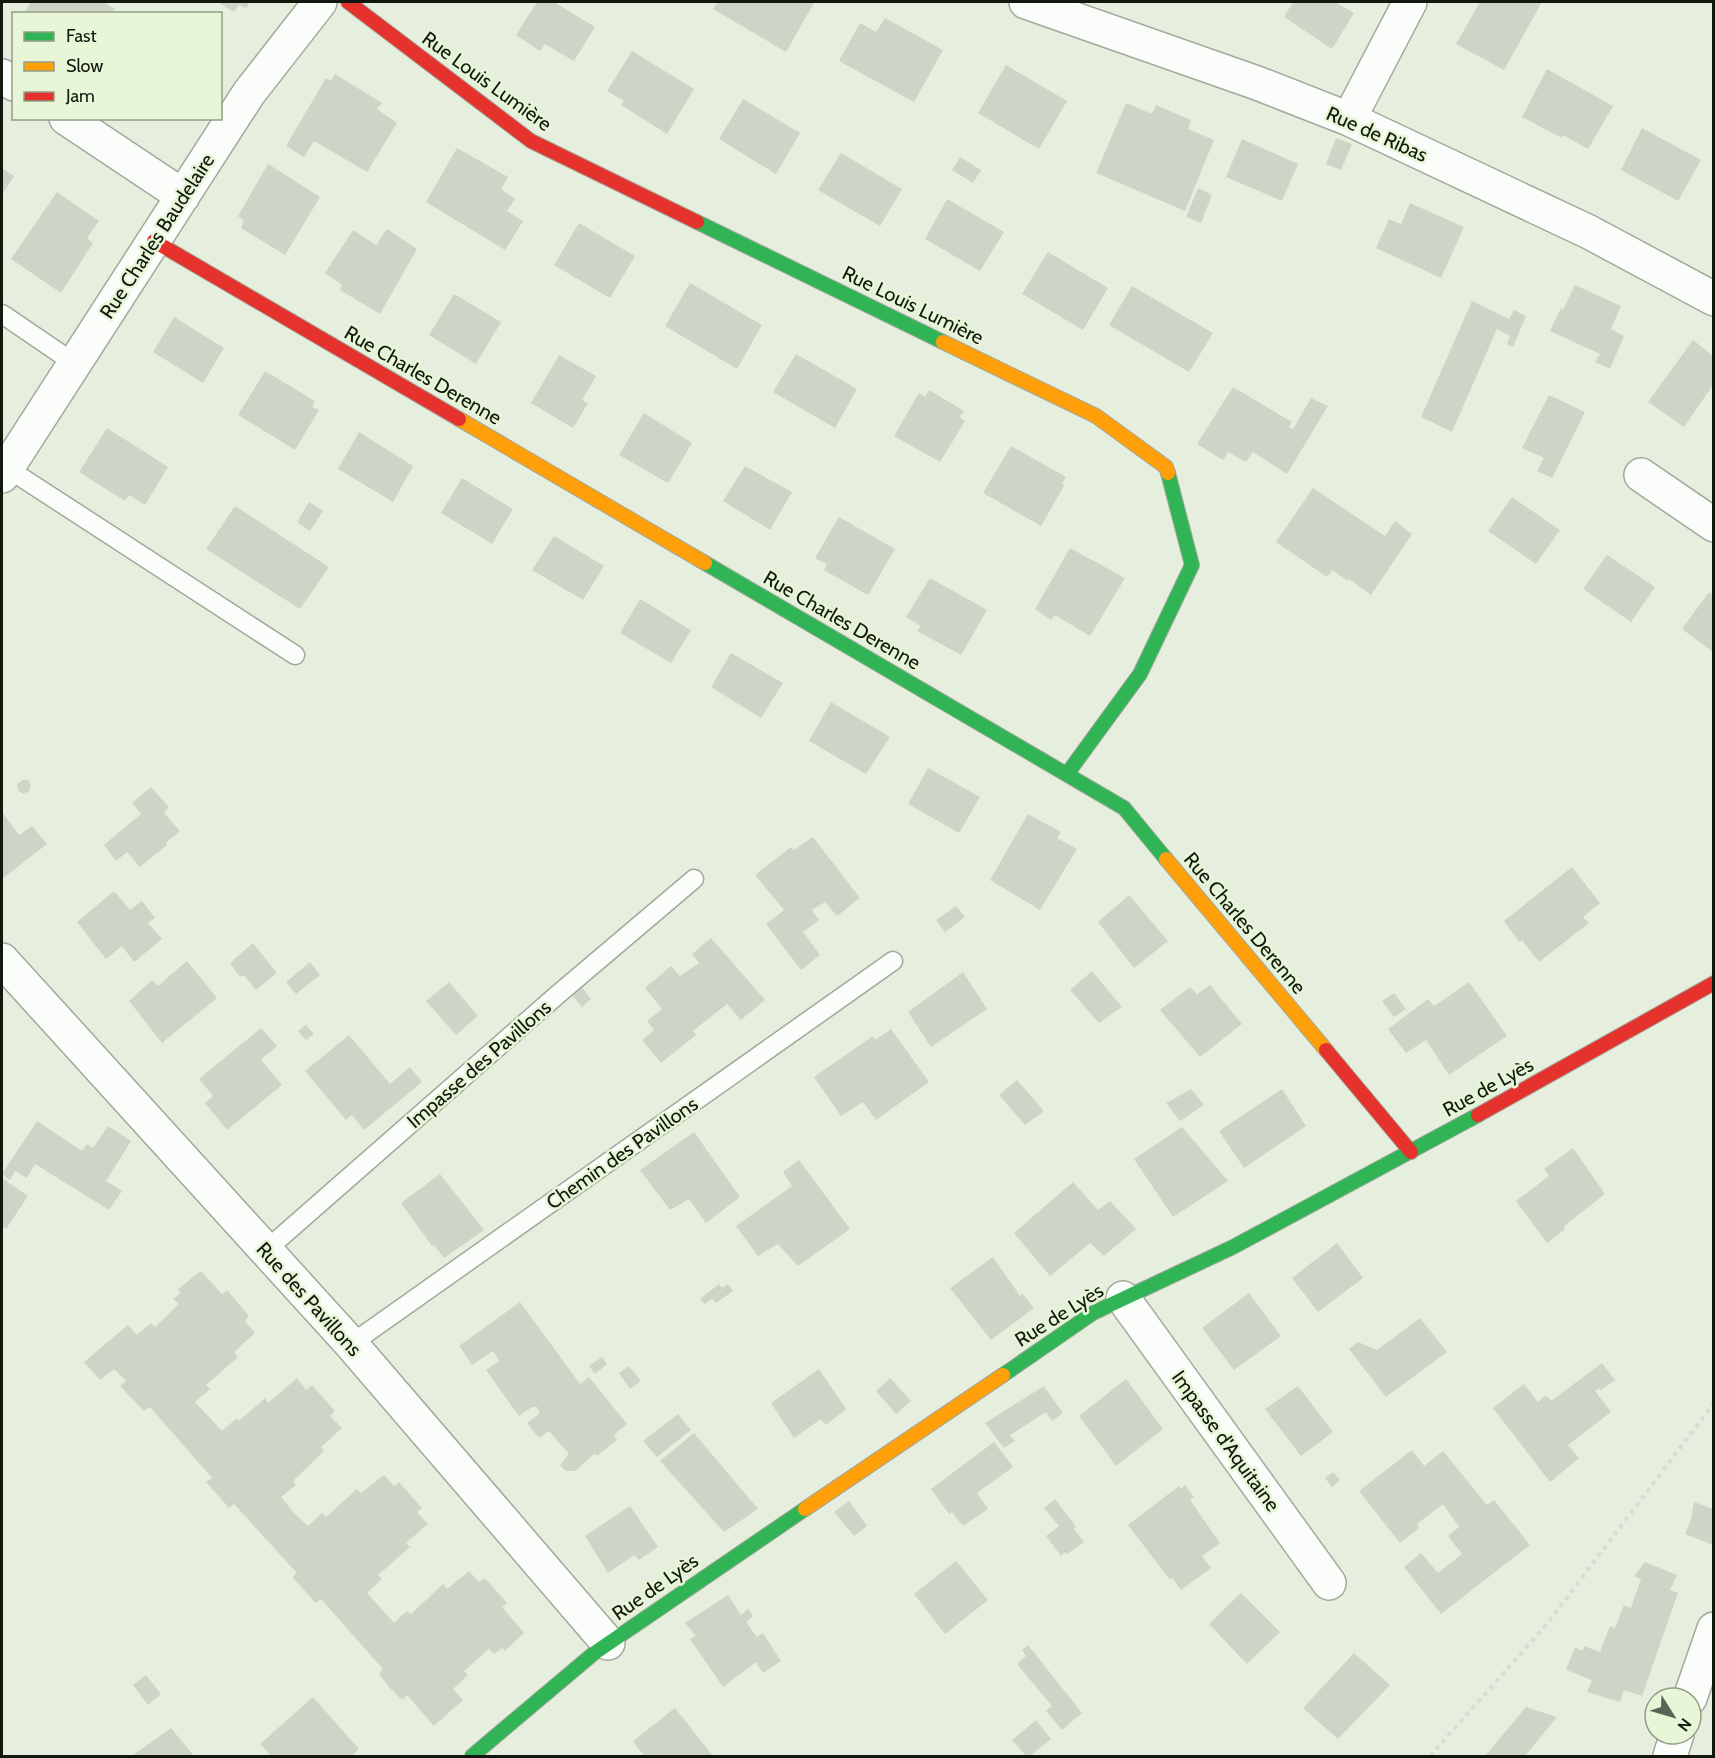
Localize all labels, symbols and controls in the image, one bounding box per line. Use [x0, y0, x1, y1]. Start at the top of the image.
legend [12, 12, 222, 120]
text: Fast [66, 25, 97, 47]
street label: Rue Louis Lumière [418, 26, 556, 136]
text: Slow [66, 55, 103, 77]
text: Jam [65, 85, 95, 107]
street label: Rue de Ribas [1323, 101, 1431, 167]
street label: Rue Charles Baudelaire [95, 149, 219, 323]
street label: Rue Louis Lumière [839, 260, 987, 350]
street label: Rue Charles Derenne [340, 320, 506, 430]
street label: Rue Charles Derenne [759, 565, 925, 675]
street label: Rue Charles Derenne [1179, 847, 1311, 999]
street label: Impasse des Pavillons [402, 995, 556, 1133]
street label: Rue de Lyès [1439, 1052, 1537, 1122]
street label: Chemin des Pavillons [542, 1092, 702, 1214]
street label: Rue des Pavillons [251, 1237, 367, 1361]
street label: Rue de Lyès [1010, 1278, 1108, 1352]
street label: Impasse d'Aquitaine [1167, 1366, 1285, 1516]
street label: Rue de Lyès [607, 1549, 703, 1625]
north arrow [1643, 1686, 1703, 1746]
text: N [1674, 1714, 1696, 1735]

